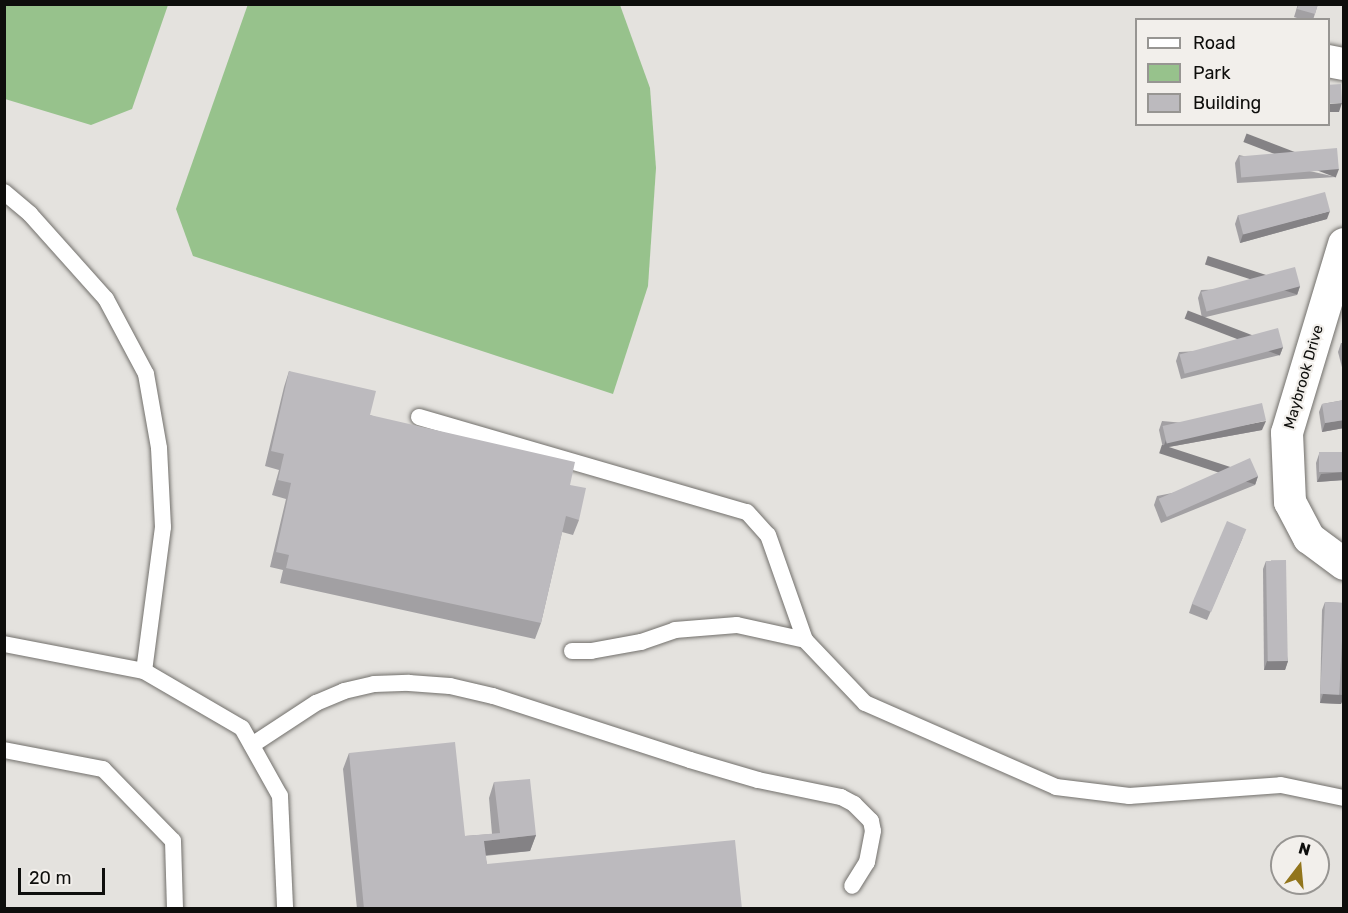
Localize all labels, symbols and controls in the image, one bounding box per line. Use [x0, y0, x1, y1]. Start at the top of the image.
legend [1135, 18, 1330, 126]
text: Road [1193, 32, 1236, 54]
text: Park [1193, 62, 1230, 84]
text: Building [1193, 92, 1261, 114]
street label: Maybrook Drive [1281, 323, 1327, 431]
north arrow [1270, 835, 1330, 895]
text: N [1296, 838, 1313, 860]
scale bar [21, 856, 108, 894]
text: 20 m [29, 867, 71, 889]

